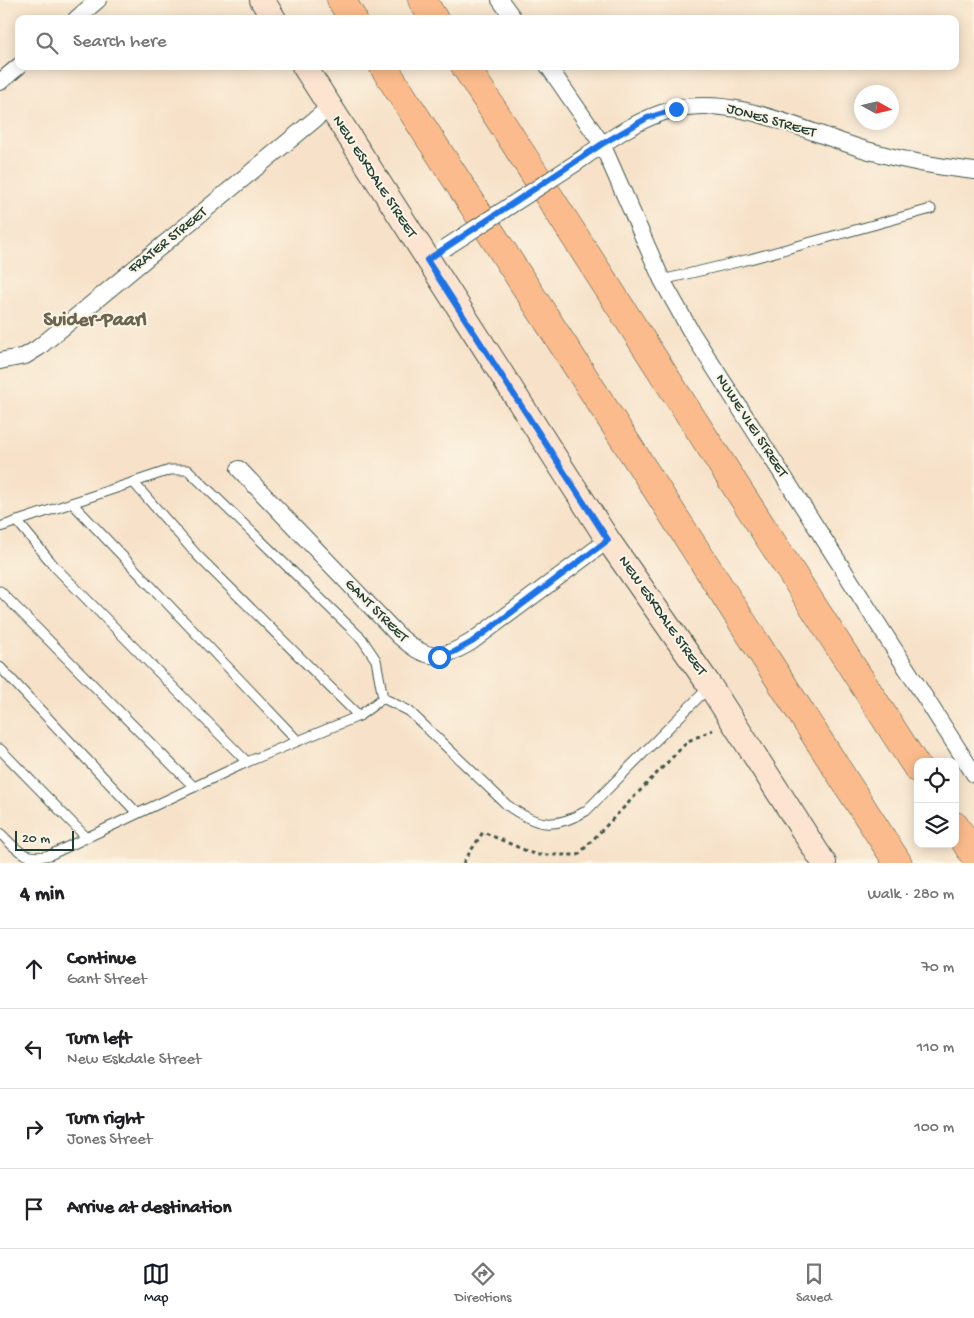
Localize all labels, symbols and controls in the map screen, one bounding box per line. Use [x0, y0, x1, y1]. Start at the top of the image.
search box [15, 15, 959, 70]
icon: search [33, 29, 61, 57]
text: Search here [73, 31, 167, 54]
north arrow [854, 85, 899, 130]
route end [665, 98, 688, 121]
street label: JONES STREET [724, 100, 819, 143]
street label: NEW ESKDALE STREET [328, 113, 421, 243]
street label: FRATER STREET [124, 203, 212, 279]
district label: Suider-Paarl [43, 310, 147, 333]
street label: NUWE VLEI STREET [711, 371, 792, 482]
street label: NEW ESKDALE STREET [614, 553, 711, 680]
street label: GANT STREET [340, 575, 412, 647]
route start [428, 646, 451, 669]
map controls [914, 758, 959, 848]
button: locate [914, 758, 959, 803]
button: layers [914, 803, 959, 848]
scale bar [15, 828, 74, 851]
text: 20 m [22, 831, 50, 848]
text: 4 min [20, 883, 64, 908]
text: Walk · 280 m [867, 886, 954, 905]
text: Continue [67, 948, 136, 971]
icon: ahead [20, 955, 48, 983]
text: 70 m [921, 959, 954, 978]
text: Gant Street [67, 971, 147, 990]
text: Turn left [67, 1028, 131, 1051]
icon: left [20, 1035, 48, 1063]
text: 110 m [917, 1039, 954, 1058]
text: New Eskdale Street [67, 1051, 201, 1070]
text: Turn right [67, 1108, 143, 1131]
icon: right [20, 1115, 48, 1143]
text: 100 m [914, 1119, 954, 1138]
text: Jones Street [67, 1131, 152, 1150]
icon: arrive [20, 1195, 48, 1223]
text: Arrive at destination [67, 1197, 231, 1220]
tab: Map [142, 1260, 170, 1307]
tab: Directions [455, 1260, 512, 1307]
tab: Saved [796, 1260, 832, 1307]

